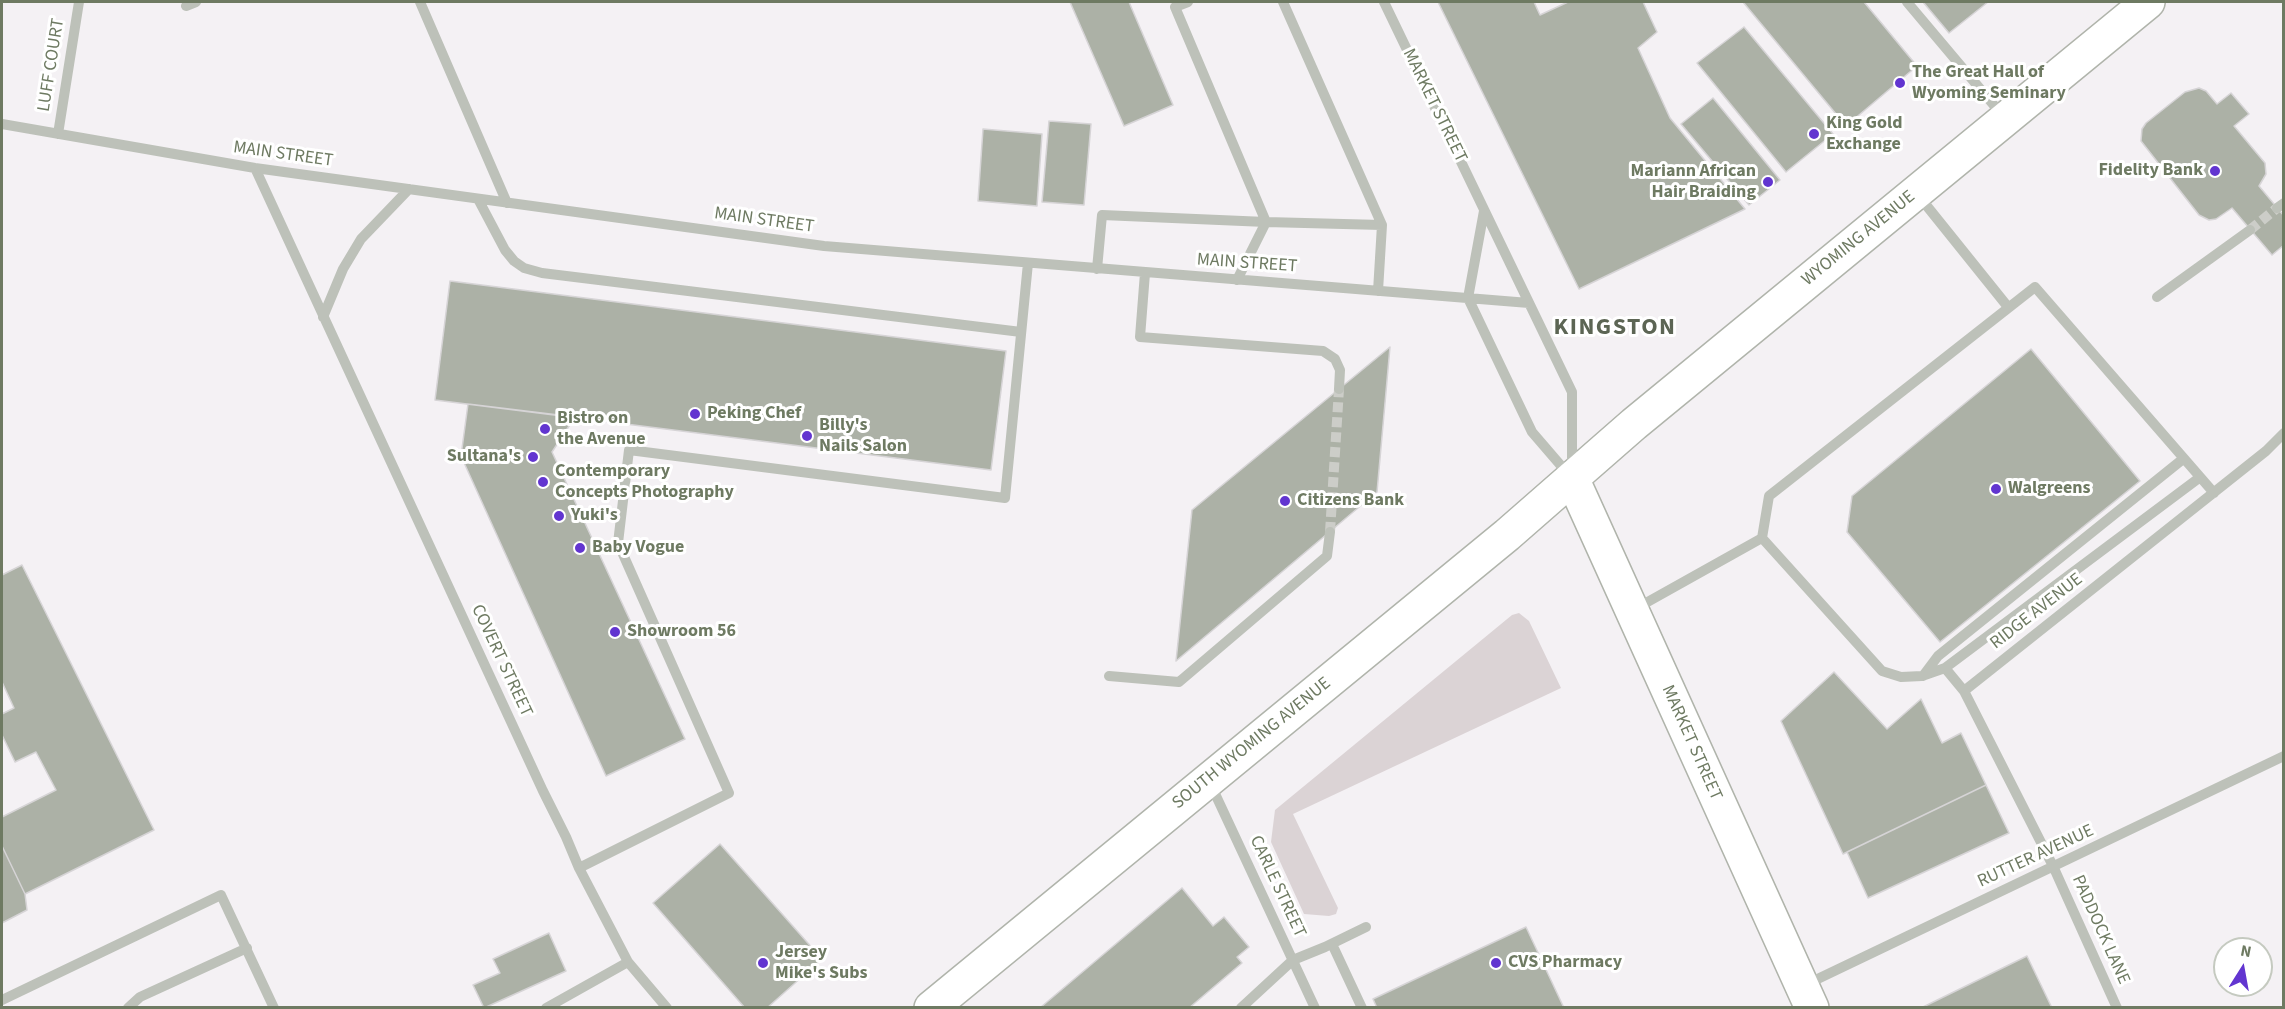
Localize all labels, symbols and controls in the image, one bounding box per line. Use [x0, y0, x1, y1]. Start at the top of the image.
street label: LUFF COURT [34, 17, 70, 113]
street label: MARKET STREET [1397, 46, 1471, 166]
place label: The Great Hall of Wyoming Seminary [1912, 62, 2066, 104]
marker: The Great Hall of Wyoming Seminary [1893, 76, 1907, 90]
place label: King Gold Exchange [1826, 113, 1902, 156]
marker: King Gold Exchange [1807, 127, 1821, 141]
street label: MAIN STREET [232, 137, 334, 173]
place label: Fidelity Bank [2098, 160, 2203, 182]
place label: Mariann African Hair Braiding [1631, 161, 1756, 204]
marker: Fidelity Bank [2208, 164, 2222, 178]
marker: Mariann African Hair Braiding [1761, 175, 1775, 189]
street label: WYOMING AVENUE [1798, 187, 1920, 291]
street label: MAIN STREET [713, 203, 815, 239]
street label: MAIN STREET [1196, 250, 1298, 278]
district label: KINGSTON [1553, 315, 1677, 343]
place label: Peking Chef [707, 403, 801, 425]
marker: Peking Chef [688, 407, 702, 421]
place label: Bistro on the Avenue [557, 408, 646, 450]
place label: Billy's Nails Salon [819, 415, 907, 458]
marker: Bistro on the Avenue [538, 422, 552, 436]
marker: Billy's Nails Salon [800, 429, 814, 443]
place label: Sultana's [447, 446, 521, 468]
marker: Sultana's [526, 450, 540, 464]
place label: Contemporary Concepts Photography [555, 461, 734, 504]
marker: Contemporary Concepts Photography [536, 475, 550, 489]
place label: Walgreens [2008, 478, 2091, 500]
marker: Walgreens [1989, 482, 2003, 496]
place label: Citizens Bank [1297, 490, 1404, 512]
marker: Citizens Bank [1278, 494, 1292, 508]
place label: Yuki's [571, 505, 618, 527]
marker: Yuki's [552, 509, 566, 523]
place label: Baby Vogue [592, 537, 684, 559]
marker: Baby Vogue [573, 541, 587, 555]
street label: RIDGE AVENUE [1987, 569, 2087, 655]
street label: COVERT STREET [466, 601, 536, 721]
place label: Showroom 56 [627, 621, 736, 643]
marker: Showroom 56 [608, 625, 622, 639]
street label: SOUTH WYOMING AVENUE [1168, 673, 1336, 815]
street label: MARKET STREET [1656, 682, 1726, 804]
street label: RUTTER AVENUE [1975, 821, 2097, 893]
street label: CARLE STREET [1244, 833, 1310, 941]
street label: PADDOCK LANE [2066, 872, 2134, 988]
north arrow [2213, 937, 2273, 997]
text: N [2239, 939, 2253, 963]
place label: Jersey Mike's Subs [775, 942, 867, 984]
place label: CVS Pharmacy [1508, 952, 1622, 974]
marker: Jersey Mike's Subs [756, 956, 770, 970]
marker: CVS Pharmacy [1489, 956, 1503, 970]

